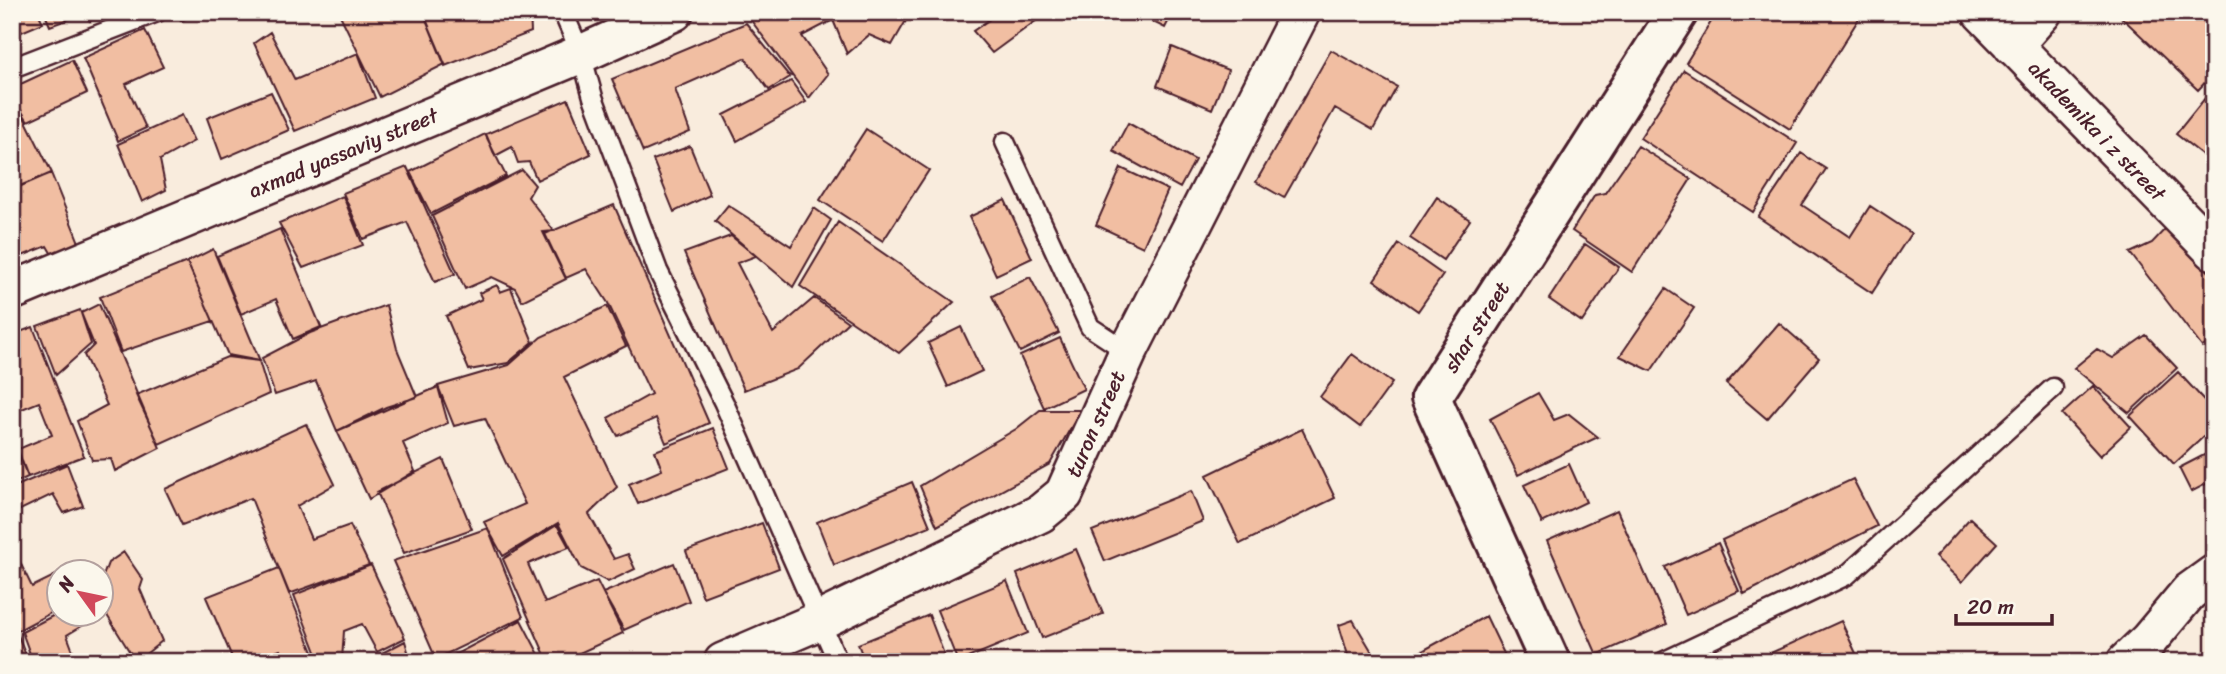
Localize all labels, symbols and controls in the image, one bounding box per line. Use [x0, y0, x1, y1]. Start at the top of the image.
street label: akademika i z street [2018, 51, 2176, 212]
street label: axmad yassaviy street [243, 96, 446, 209]
street label: shar street [1432, 273, 1520, 381]
street label: turon street [1055, 364, 1136, 484]
north arrow [46, 558, 116, 628]
text: N [48, 569, 84, 599]
scale bar [1956, 583, 2053, 627]
text: 20 m [1967, 588, 2014, 626]

